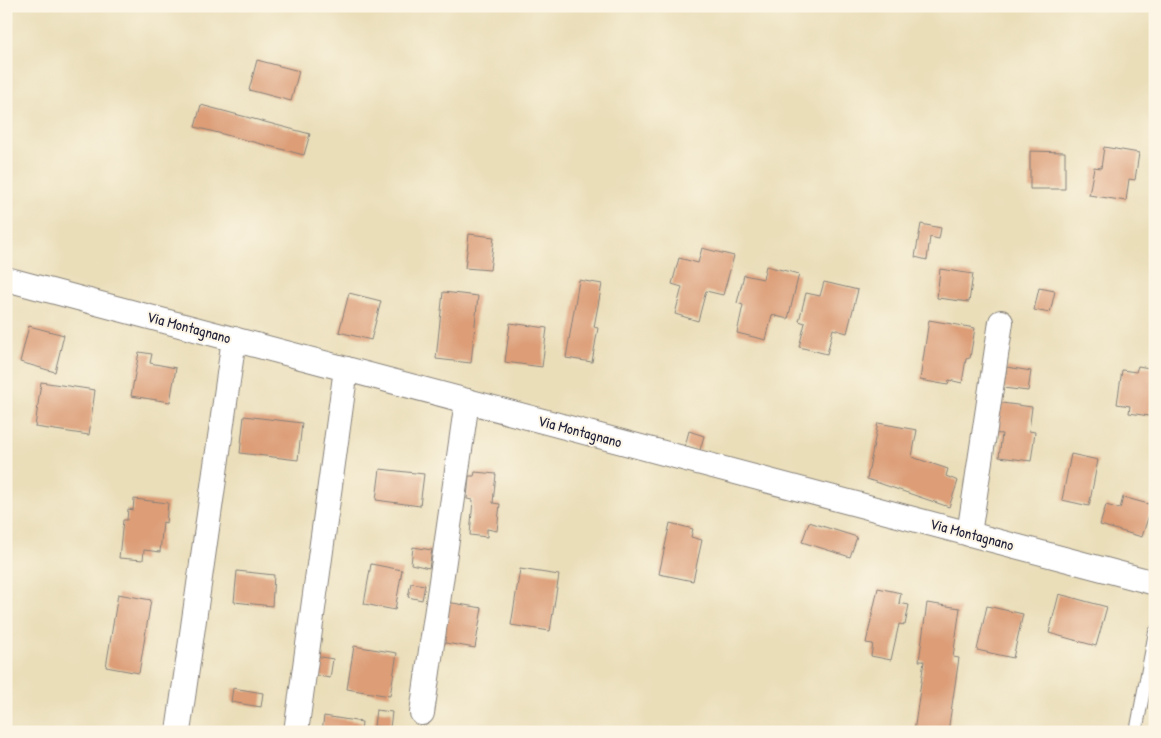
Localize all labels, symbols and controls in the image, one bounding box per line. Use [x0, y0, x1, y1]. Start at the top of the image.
street label: Via Montagnano [145, 306, 233, 348]
street label: Via Montagnano [536, 410, 624, 452]
street label: Via Montagnano [928, 513, 1016, 555]

